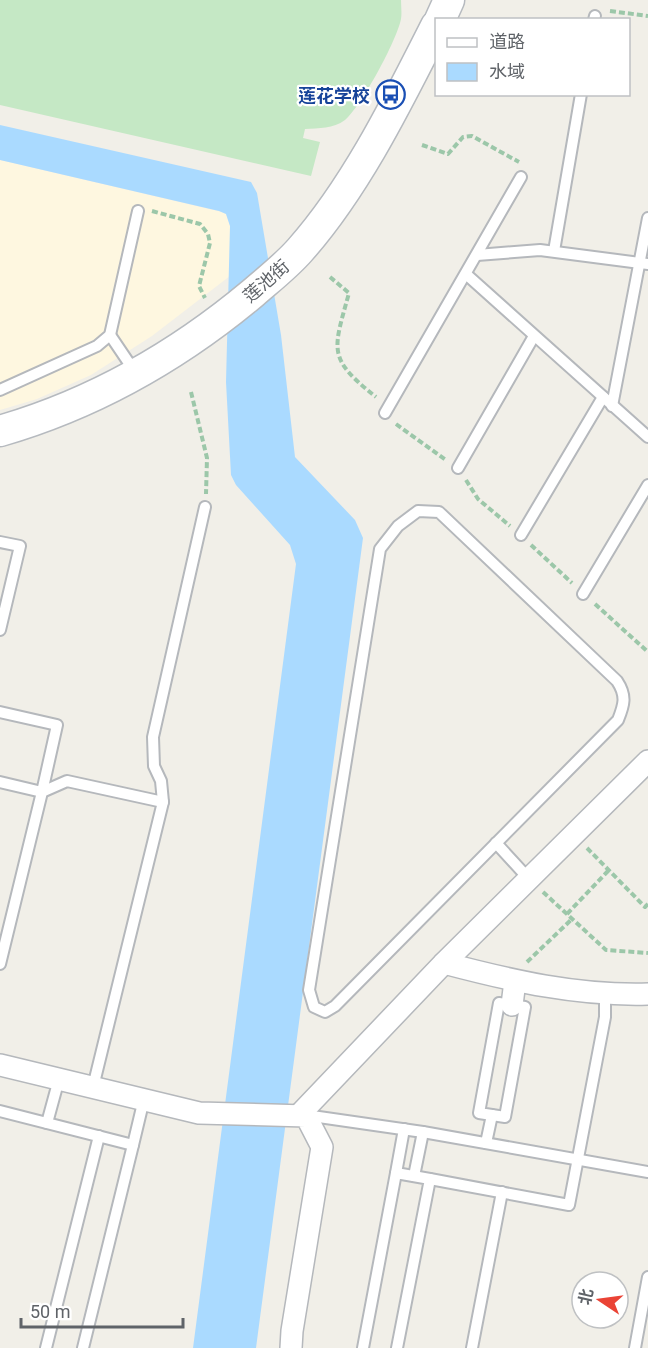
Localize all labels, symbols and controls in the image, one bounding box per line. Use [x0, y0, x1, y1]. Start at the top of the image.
legend [435, 18, 630, 96]
text: 道路 [489, 31, 525, 52]
text: 水域 [489, 61, 525, 82]
bus stop icon: 莲花学校 [375, 79, 407, 111]
place label: 莲花学校 [298, 85, 370, 106]
street label: 莲池街 [239, 255, 293, 307]
north arrow [570, 1270, 630, 1330]
text: 北 [575, 1287, 597, 1307]
scale bar [21, 1291, 183, 1329]
text: 50 m [30, 1301, 70, 1322]

